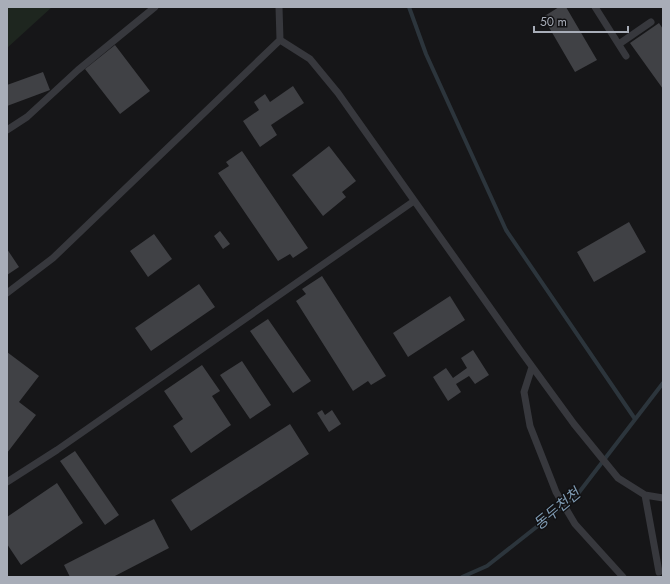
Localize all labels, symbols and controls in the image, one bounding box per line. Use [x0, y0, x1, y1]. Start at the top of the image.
scale bar [534, 8, 628, 34]
text: 50 m [540, 13, 567, 31]
water label: 동두천천 [529, 481, 587, 535]

